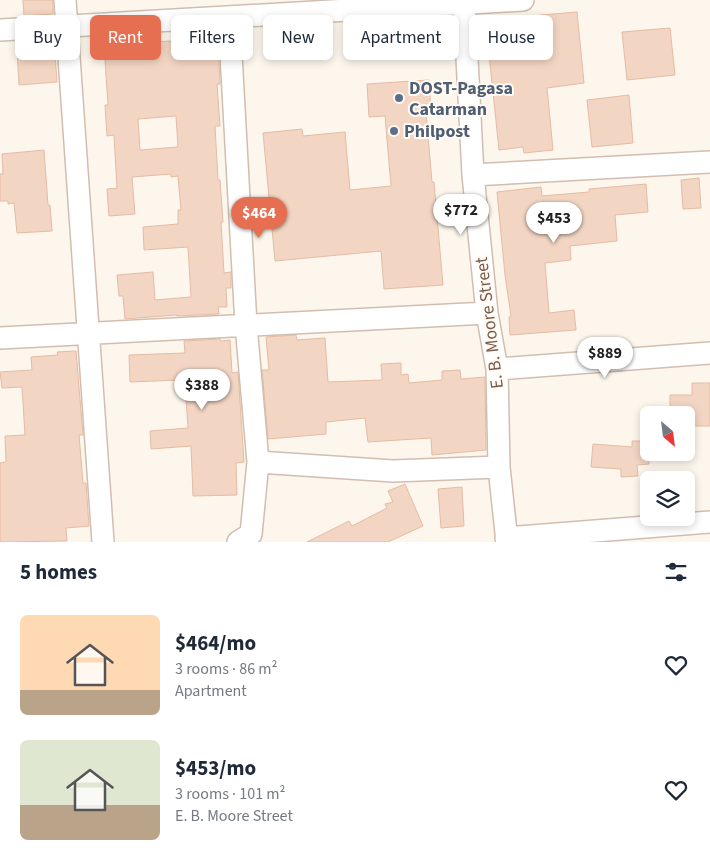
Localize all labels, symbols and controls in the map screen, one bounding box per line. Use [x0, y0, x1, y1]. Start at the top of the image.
chip: Buy [15, 15, 80, 60]
chip: Rent [90, 15, 161, 60]
chip: Filters [171, 15, 253, 60]
chip: New [263, 15, 333, 60]
chip: Apartment [343, 15, 459, 60]
chip: House [469, 15, 553, 60]
place label: DOST-Pagasa Catarman [409, 76, 513, 122]
marker: DOST-Pagasa Catarman [393, 92, 405, 104]
place label: Philpost [404, 119, 470, 144]
marker: Philpost [388, 125, 400, 137]
pin: $772 [431, 194, 491, 236]
pin: $464 [229, 196, 289, 239]
text: $772 [444, 199, 478, 221]
text: $464 [242, 202, 276, 224]
pin: $453 [524, 202, 584, 244]
text: $453 [537, 207, 571, 229]
street label: E. B. Moore Street [469, 256, 510, 390]
pin: $889 [575, 336, 635, 379]
text: $889 [588, 342, 622, 364]
pin: $388 [172, 368, 232, 411]
text: $388 [185, 374, 219, 396]
north arrow [640, 406, 695, 461]
map controls [640, 406, 695, 526]
button: layers [640, 471, 695, 526]
text: 5 homes [20, 557, 97, 587]
icon: filters [662, 558, 690, 586]
text: $464/mo [175, 628, 256, 658]
icon: home [60, 635, 120, 695]
icon: heart [662, 651, 690, 679]
text: 3 rooms · 86 m² [175, 658, 277, 680]
text: Apartment [175, 680, 247, 702]
text: $453/mo [175, 753, 256, 783]
icon: home [60, 760, 120, 820]
icon: heart [662, 776, 690, 804]
text: 3 rooms · 101 m² [175, 783, 285, 805]
text: E. B. Moore Street [175, 805, 293, 827]

